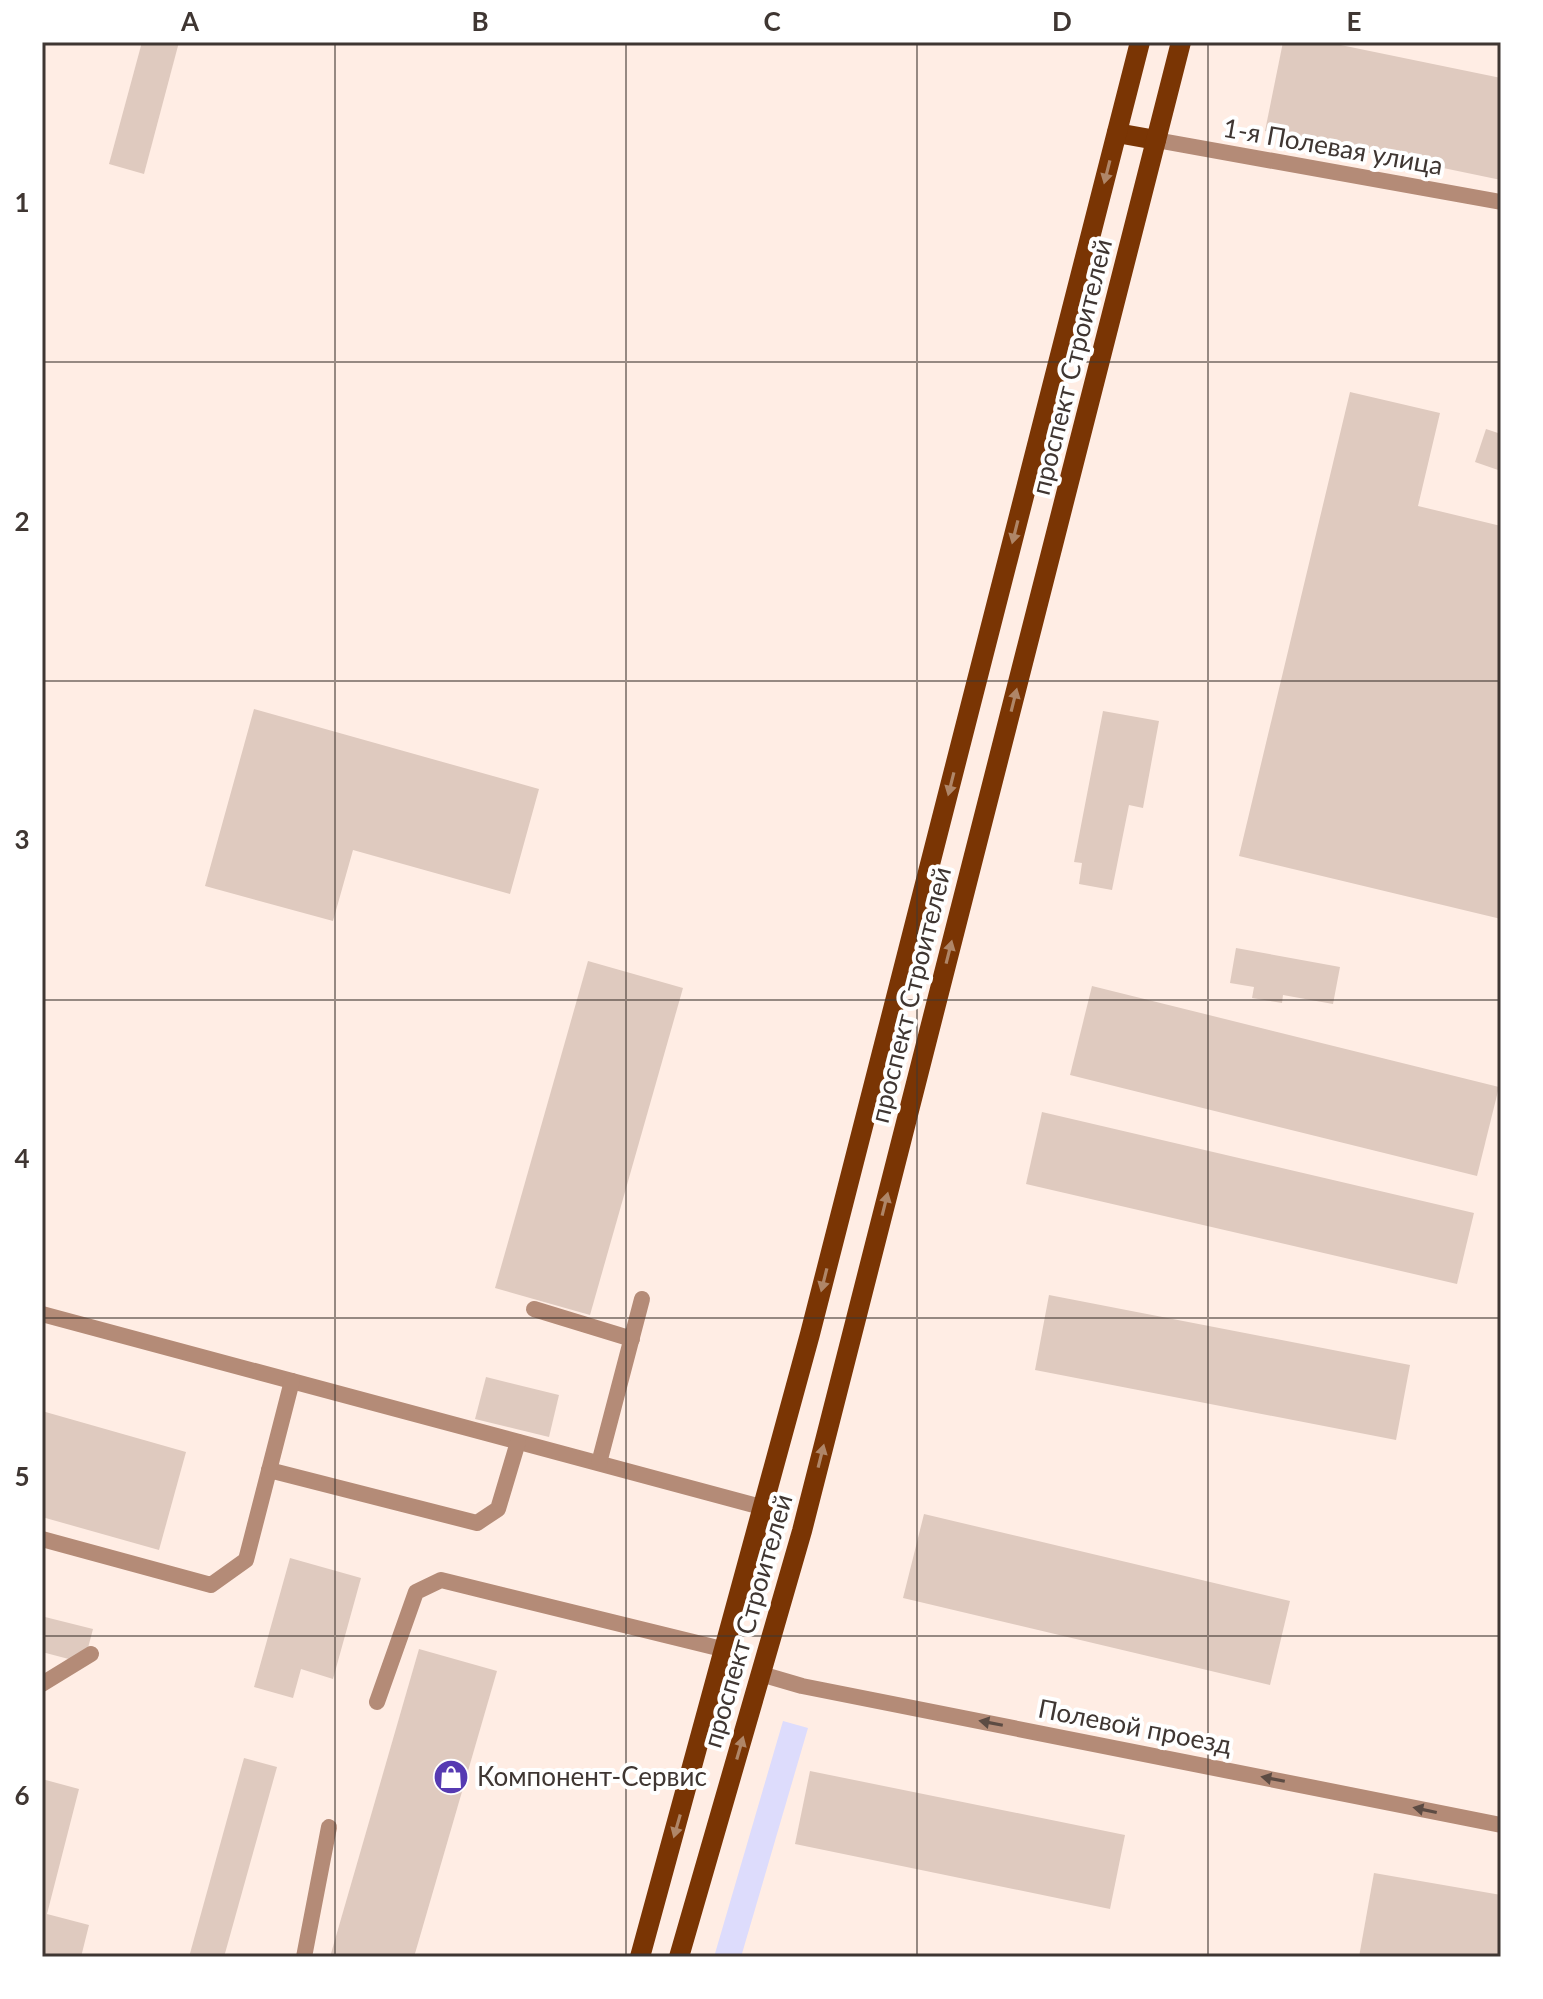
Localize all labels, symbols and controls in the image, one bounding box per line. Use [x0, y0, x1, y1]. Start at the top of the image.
text: A [180, 5, 200, 37]
text: B [471, 5, 489, 37]
text: C [763, 5, 781, 37]
text: D [1052, 5, 1072, 37]
text: E [1347, 5, 1361, 37]
street label: 1-я Полевая улица [1221, 111, 1446, 181]
one-way arrow [1101, 159, 1113, 184]
text: 1 [14, 186, 30, 218]
street label: проспект Строителей [1024, 236, 1118, 498]
text: 2 [14, 505, 30, 537]
one-way arrow [1009, 520, 1021, 545]
one-way arrow [1008, 687, 1020, 712]
one-way arrow [944, 772, 956, 797]
text: 3 [14, 823, 30, 855]
street label: проспект Строителей [863, 864, 957, 1126]
one-way arrow [944, 939, 956, 964]
text: 4 [14, 1142, 30, 1174]
one-way arrow [879, 1191, 891, 1216]
one-way arrow [818, 1268, 830, 1293]
one-way arrow [815, 1443, 827, 1468]
text: 5 [14, 1460, 30, 1492]
street label: проспект Строителей [695, 1490, 799, 1751]
street label: Полевой проезд [1036, 1692, 1235, 1760]
one-way arrow [978, 1717, 1003, 1729]
one-way arrow [734, 1735, 747, 1759]
shop icon: Компонент-Сервис [432, 1758, 470, 1796]
place label: Компонент-Сервис [477, 1760, 707, 1792]
one-way arrow [1261, 1772, 1286, 1785]
text: 6 [14, 1779, 30, 1811]
one-way arrow [1413, 1803, 1438, 1816]
one-way arrow [670, 1813, 682, 1838]

